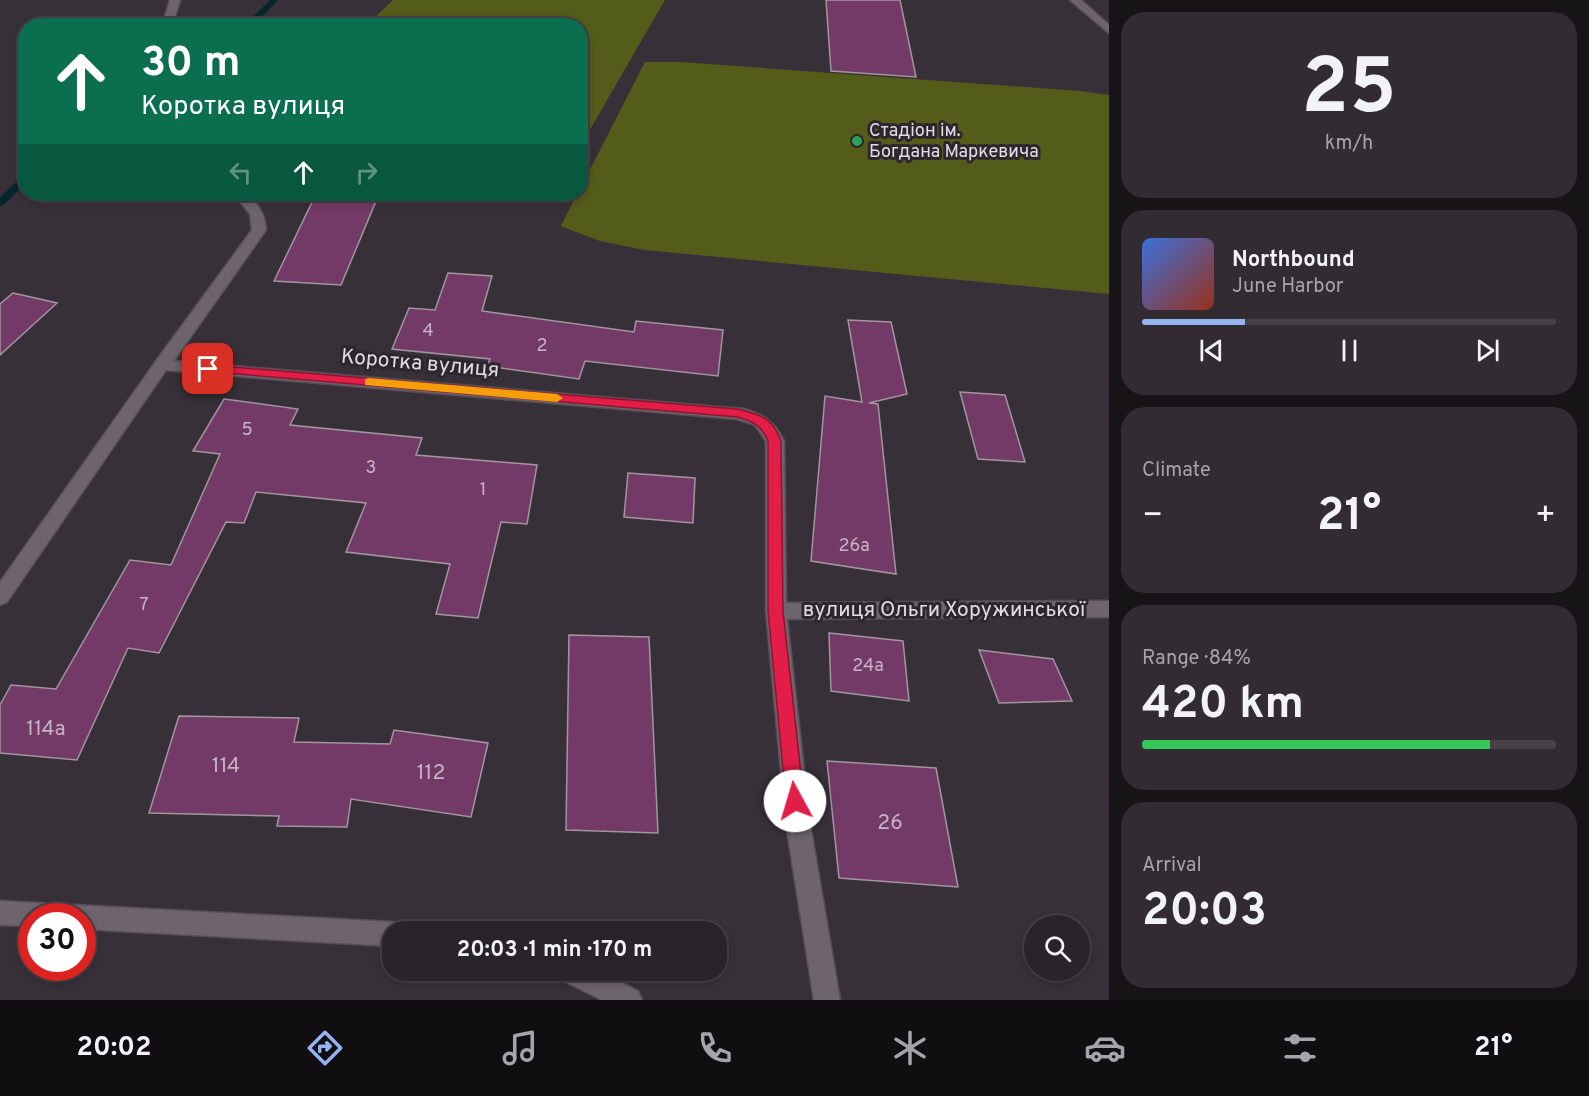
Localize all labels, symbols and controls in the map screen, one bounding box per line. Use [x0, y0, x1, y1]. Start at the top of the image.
text: 30 m [141, 38, 240, 91]
icon: ahead [42, 42, 120, 120]
text: 25 [1301, 42, 1397, 141]
text: Коротка вулиця [141, 90, 345, 124]
place label: Стадіон ім. Богдана Маркевича [869, 120, 1039, 164]
text: km/h [1325, 131, 1373, 157]
marker: Стадіон ім. Богдана Маркевича [850, 134, 864, 148]
icon: left [224, 156, 257, 189]
icon: ahead [287, 156, 320, 189]
icon: right [350, 156, 383, 189]
text: Northbound [1232, 247, 1355, 274]
text: June Harbor [1232, 274, 1344, 300]
house number: 4 [422, 320, 434, 343]
icon: previous [1195, 334, 1228, 367]
icon: pause [1333, 334, 1366, 367]
icon: next [1471, 334, 1504, 367]
house number: 2 [536, 335, 548, 358]
pin [182, 343, 233, 394]
street label: Коротка вулиця [340, 344, 500, 384]
icon: arrive [191, 352, 224, 385]
house number: 5 [241, 419, 253, 442]
house number: 3 [366, 457, 376, 480]
text: Climate [1142, 458, 1211, 484]
house number: 1 [480, 479, 486, 502]
text: 21° [1317, 489, 1381, 546]
text: − [1142, 496, 1163, 538]
text: + [1535, 496, 1556, 538]
house number: 26а [838, 535, 870, 558]
house number: 7 [139, 594, 149, 617]
street label: вулиця Ольги Хоружинської [803, 597, 1086, 624]
text: Range · 84% [1142, 646, 1251, 672]
house number: 24а [852, 655, 884, 678]
text: 420 km [1142, 677, 1304, 734]
house number: 114а [26, 716, 66, 743]
house number: 114 [212, 753, 240, 780]
house number: 112 [417, 760, 445, 787]
position arrow [763, 769, 827, 833]
house number: 26 [877, 810, 903, 837]
text: Arrival [1142, 853, 1202, 879]
text: 20:03 [1142, 884, 1267, 941]
speed limit sign: 30 [18, 903, 96, 981]
map controls [1024, 915, 1090, 981]
button: search [1024, 915, 1090, 981]
text: 20:03 · 1 min · 170 m [457, 937, 652, 964]
icon: directions [304, 1027, 346, 1069]
icon: music [499, 1027, 541, 1069]
icon: phone [694, 1027, 736, 1069]
icon: climate [889, 1027, 931, 1069]
icon: car [1084, 1027, 1126, 1069]
icon: filters [1279, 1027, 1321, 1069]
text: 20:02 [76, 1031, 152, 1065]
text: 21° [1474, 1031, 1512, 1065]

